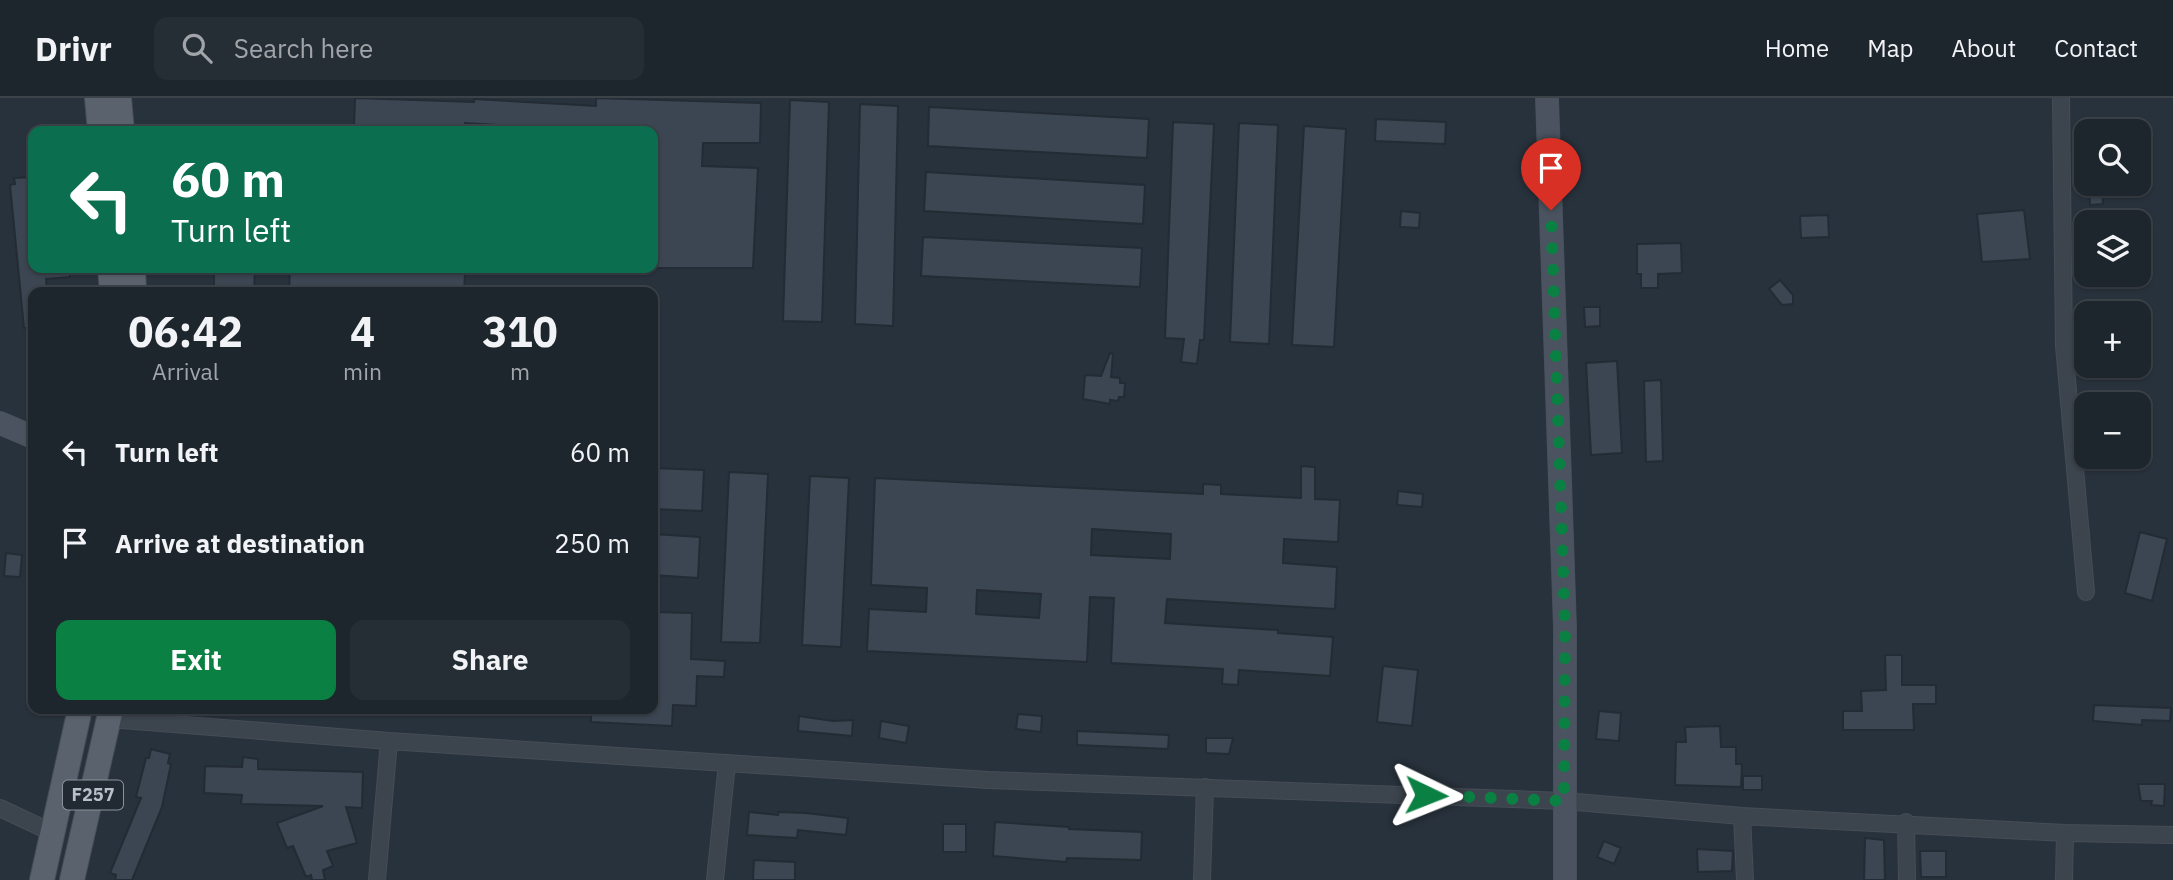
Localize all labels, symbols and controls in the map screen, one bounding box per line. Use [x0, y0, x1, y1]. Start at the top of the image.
search box [154, 17, 644, 80]
text: Drivr [35, 27, 112, 70]
icon: search [178, 29, 216, 67]
text: Search here [234, 31, 373, 65]
text: Home [1765, 32, 1829, 64]
text: Map [1867, 32, 1913, 64]
text: About [1951, 32, 2016, 64]
text: Contact [2054, 32, 2138, 64]
map controls [2074, 119, 2151, 469]
button: search [2074, 119, 2151, 196]
pin [1521, 138, 1581, 210]
text: 60 m [171, 147, 285, 210]
icon: arrive [1532, 149, 1570, 187]
icon: left [56, 154, 147, 245]
text: Turn left [171, 209, 291, 251]
button: layers [2074, 210, 2151, 287]
button: + [2074, 301, 2151, 378]
text: 06:42 [128, 304, 243, 359]
text: 4 [350, 304, 375, 359]
text: 310 [482, 304, 558, 359]
text: Arrival [152, 356, 219, 386]
text: min [343, 356, 382, 386]
text: m [510, 356, 530, 386]
button: − [2074, 392, 2151, 469]
icon: left [56, 433, 94, 471]
text: Turn left [115, 435, 218, 469]
text: 60 m [570, 435, 630, 469]
icon: arrive [56, 524, 94, 562]
text: Arrive at destination [115, 526, 365, 560]
text: 250 m [554, 526, 630, 560]
button: Exit [56, 620, 336, 700]
button: Share [350, 620, 630, 700]
position arrow [1389, 758, 1463, 832]
road number: F257 [63, 780, 123, 810]

